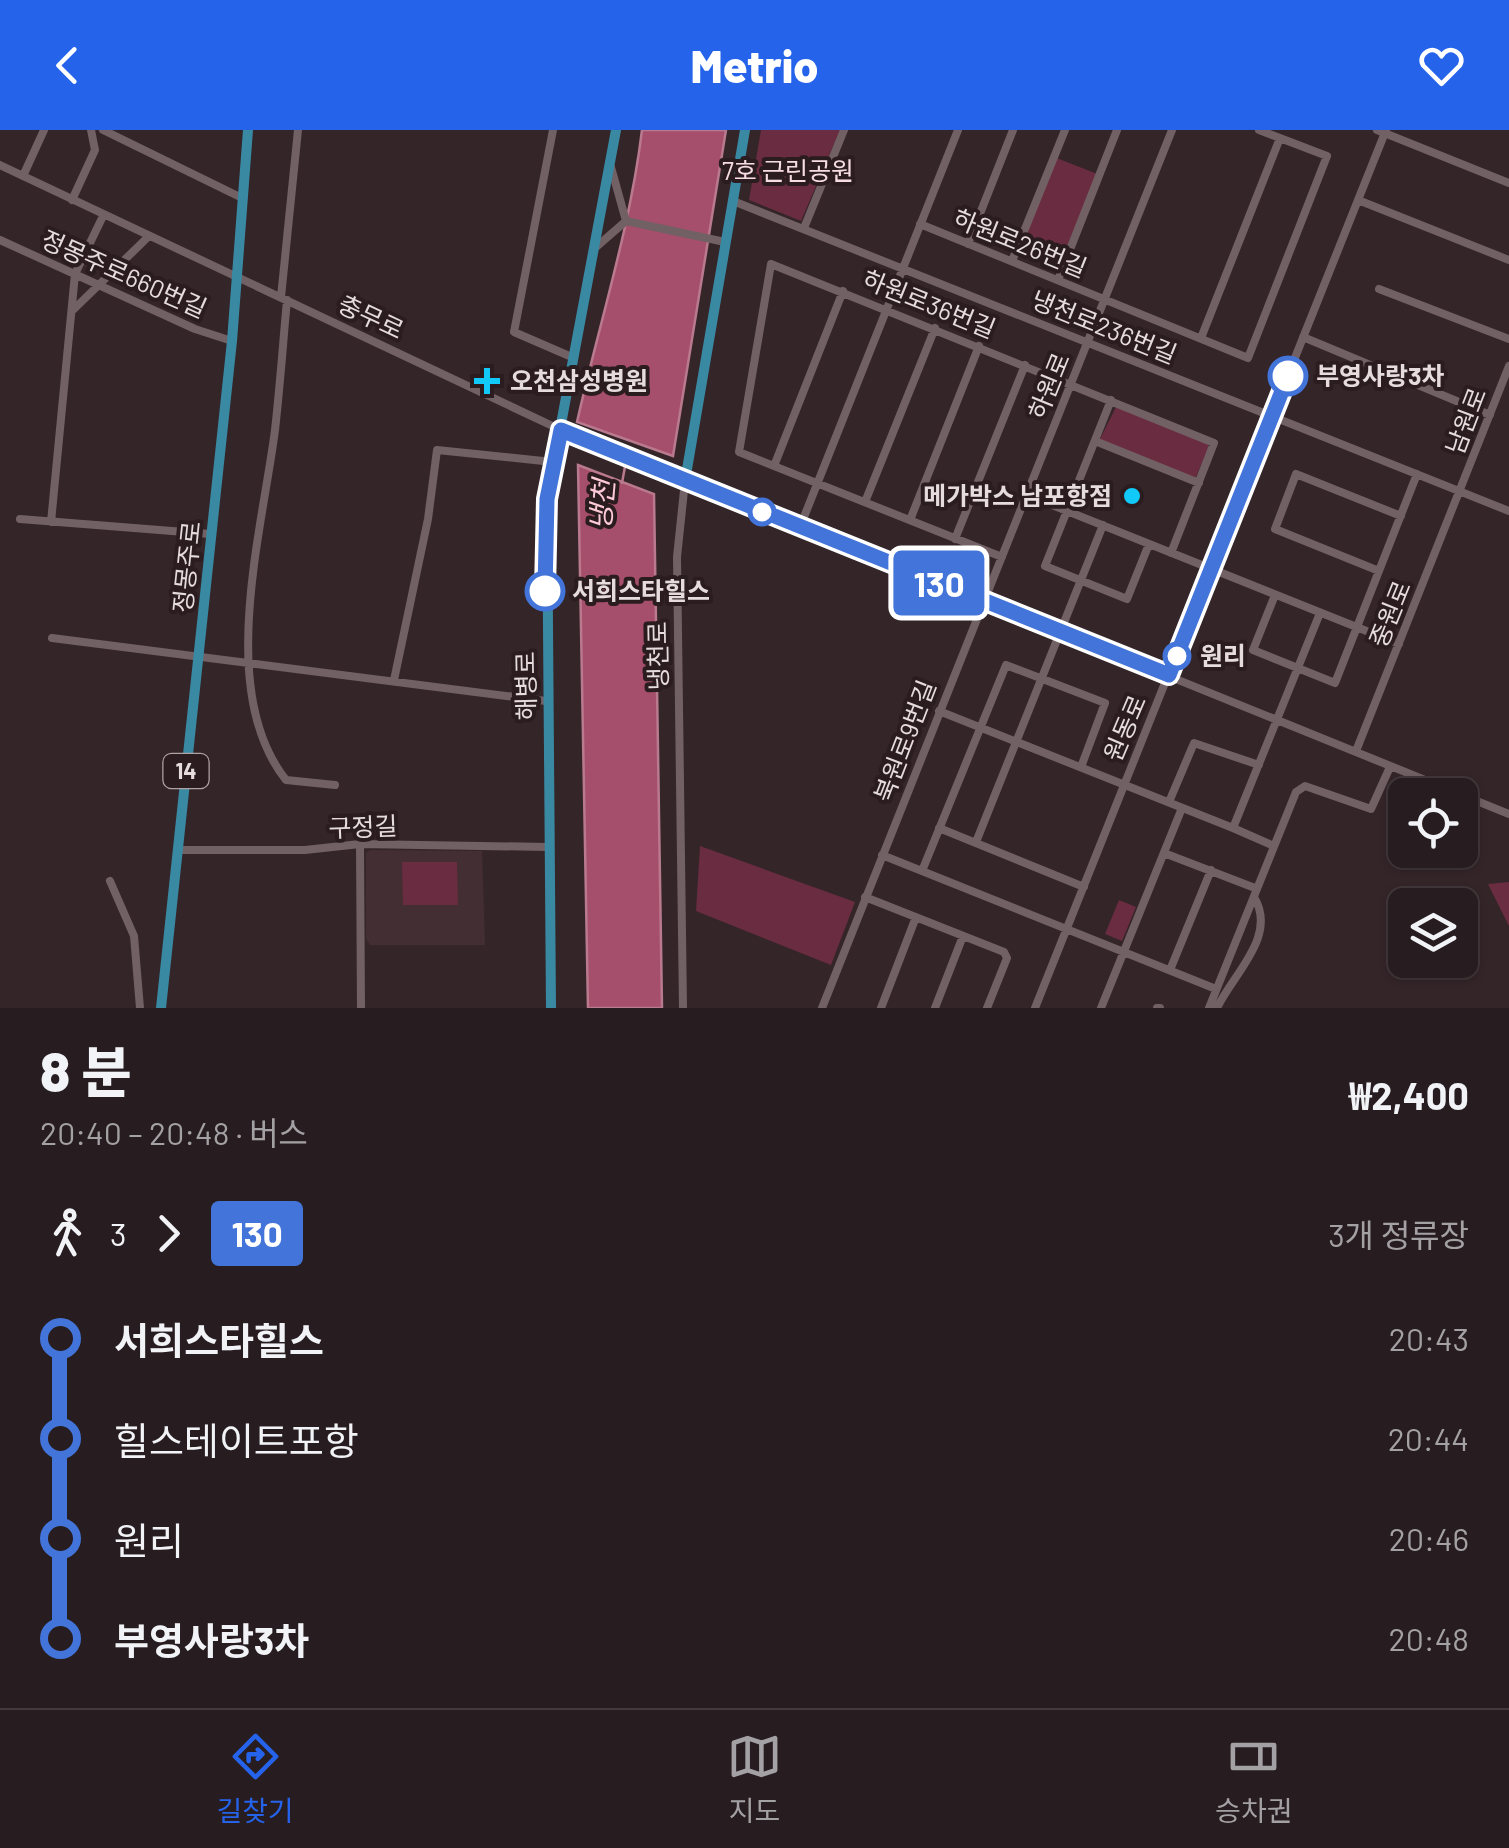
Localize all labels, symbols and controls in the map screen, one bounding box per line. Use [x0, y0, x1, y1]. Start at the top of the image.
icon: back [40, 38, 95, 93]
text: Metrio [691, 38, 818, 92]
icon: heart [1414, 38, 1469, 93]
park label: 7호 근린공원 [722, 155, 854, 185]
street label: 하원로26번길 [949, 202, 1091, 282]
street label: 정몽주로660번길 [37, 223, 212, 323]
street label: 하원로36번길 [858, 263, 1000, 343]
street label: 냉천로236번길 [1027, 283, 1181, 369]
street label: 충무로 [334, 288, 409, 344]
street label: 하원로 [1021, 348, 1075, 423]
marker: 부영사랑3차 [1269, 357, 1307, 395]
place label: 부영사랑3차 [1316, 360, 1445, 390]
place label: 오천삼성병원 [510, 365, 648, 395]
marker: 오천삼성병원 [474, 368, 500, 394]
street label: 남원로 [1439, 383, 1491, 458]
water label: 냉천 [582, 475, 620, 532]
place label: 메가박스 남포항점 [923, 480, 1112, 510]
marker: 메가박스 남포항점 [1121, 485, 1143, 507]
unlabelled marker [749, 499, 775, 525]
street label: 정몽주로 [166, 520, 206, 614]
line badge: 130 [882, 550, 996, 616]
text: 130 [913, 562, 965, 604]
marker: 서희스타힐스 [526, 572, 564, 610]
place label: 서희스타힐스 [572, 575, 710, 605]
street label: 중원로 [1362, 576, 1416, 651]
street label: 냉천로 [641, 621, 673, 691]
place label: 원리 [1200, 640, 1246, 670]
marker: 원리 [1164, 643, 1190, 669]
street label: 해병로 [509, 651, 541, 721]
street label: 북원로9번길 [867, 676, 941, 806]
street label: 원동로 [1097, 690, 1151, 765]
road number: 14 [164, 754, 208, 788]
map controls [1388, 778, 1478, 978]
button: locate [1388, 778, 1478, 868]
street label: 구정길 [328, 810, 398, 842]
button: layers [1388, 888, 1478, 978]
text: 8 분 [40, 1037, 132, 1103]
text: ₩2,400 [1349, 1072, 1469, 1118]
text: 20:40 – 20:48 · 버스 [40, 1113, 308, 1151]
icon: walk [40, 1206, 95, 1261]
icon: forward [141, 1206, 196, 1261]
text: 130 [231, 1212, 283, 1254]
text: 3 [110, 1214, 126, 1252]
text: 3개 정류장 [1328, 1215, 1469, 1253]
text: 서희스타힐스 [114, 1317, 324, 1363]
text: 20:43 [1389, 1319, 1469, 1357]
text: 힐스테이트포항 [114, 1417, 359, 1463]
text: 20:44 [1388, 1419, 1469, 1457]
text: 원리 [114, 1517, 184, 1563]
text: 20:46 [1389, 1519, 1469, 1557]
text: 부영사랑3차 [114, 1617, 309, 1663]
text: 20:48 [1389, 1619, 1469, 1657]
tab: 길찾기 [217, 1729, 294, 1829]
tab: 지도 [727, 1729, 782, 1829]
tab: 승차권 [1215, 1729, 1292, 1829]

